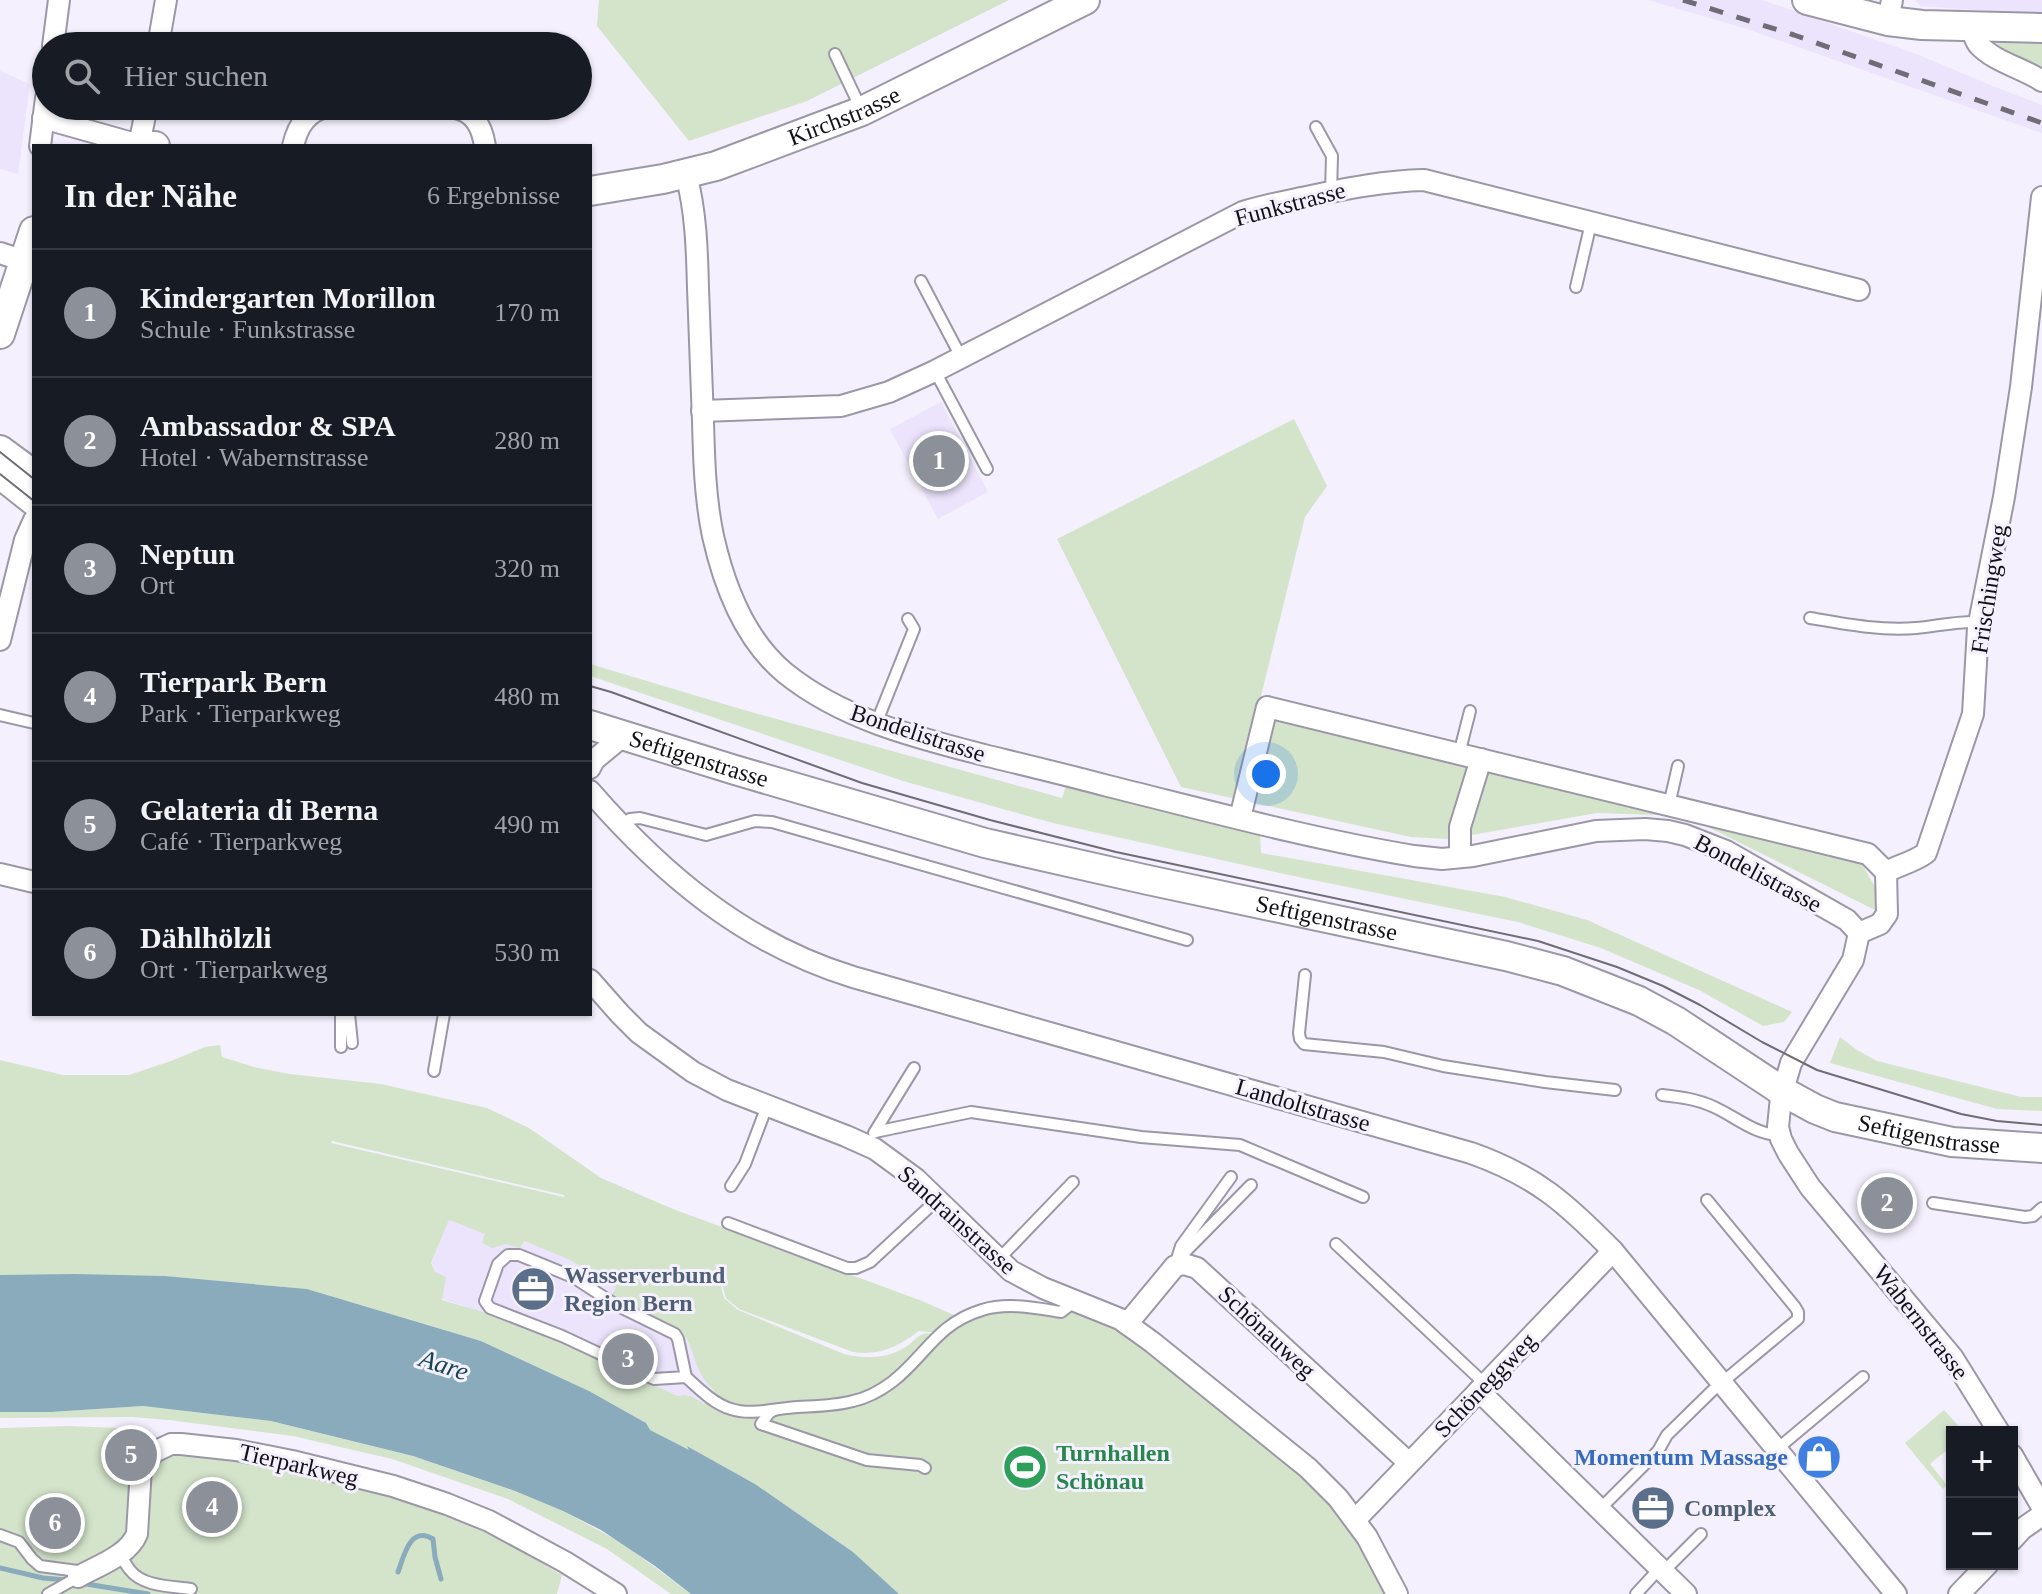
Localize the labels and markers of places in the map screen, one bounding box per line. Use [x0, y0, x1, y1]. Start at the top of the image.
pin: 1 [913, 431, 965, 491]
pin: 2 [1861, 1173, 1913, 1233]
place label: Wasserverbund Region Bern [564, 1262, 726, 1316]
office icon: Wasserverbund Region Bern [509, 1265, 557, 1313]
pin: 3 [602, 1329, 654, 1389]
pin: 5 [105, 1425, 157, 1485]
shop icon: Momentum Massage [1795, 1433, 1843, 1481]
place label: Turnhallen Schönau [1056, 1440, 1170, 1494]
sports icon: Turnhallen Schönau [1001, 1443, 1049, 1491]
place label: Momentum Massage [1574, 1444, 1788, 1470]
pin: 4 [186, 1477, 238, 1537]
office icon: Complex [1629, 1484, 1677, 1532]
pin: 6 [29, 1493, 81, 1553]
place label: Complex [1684, 1495, 1776, 1521]

